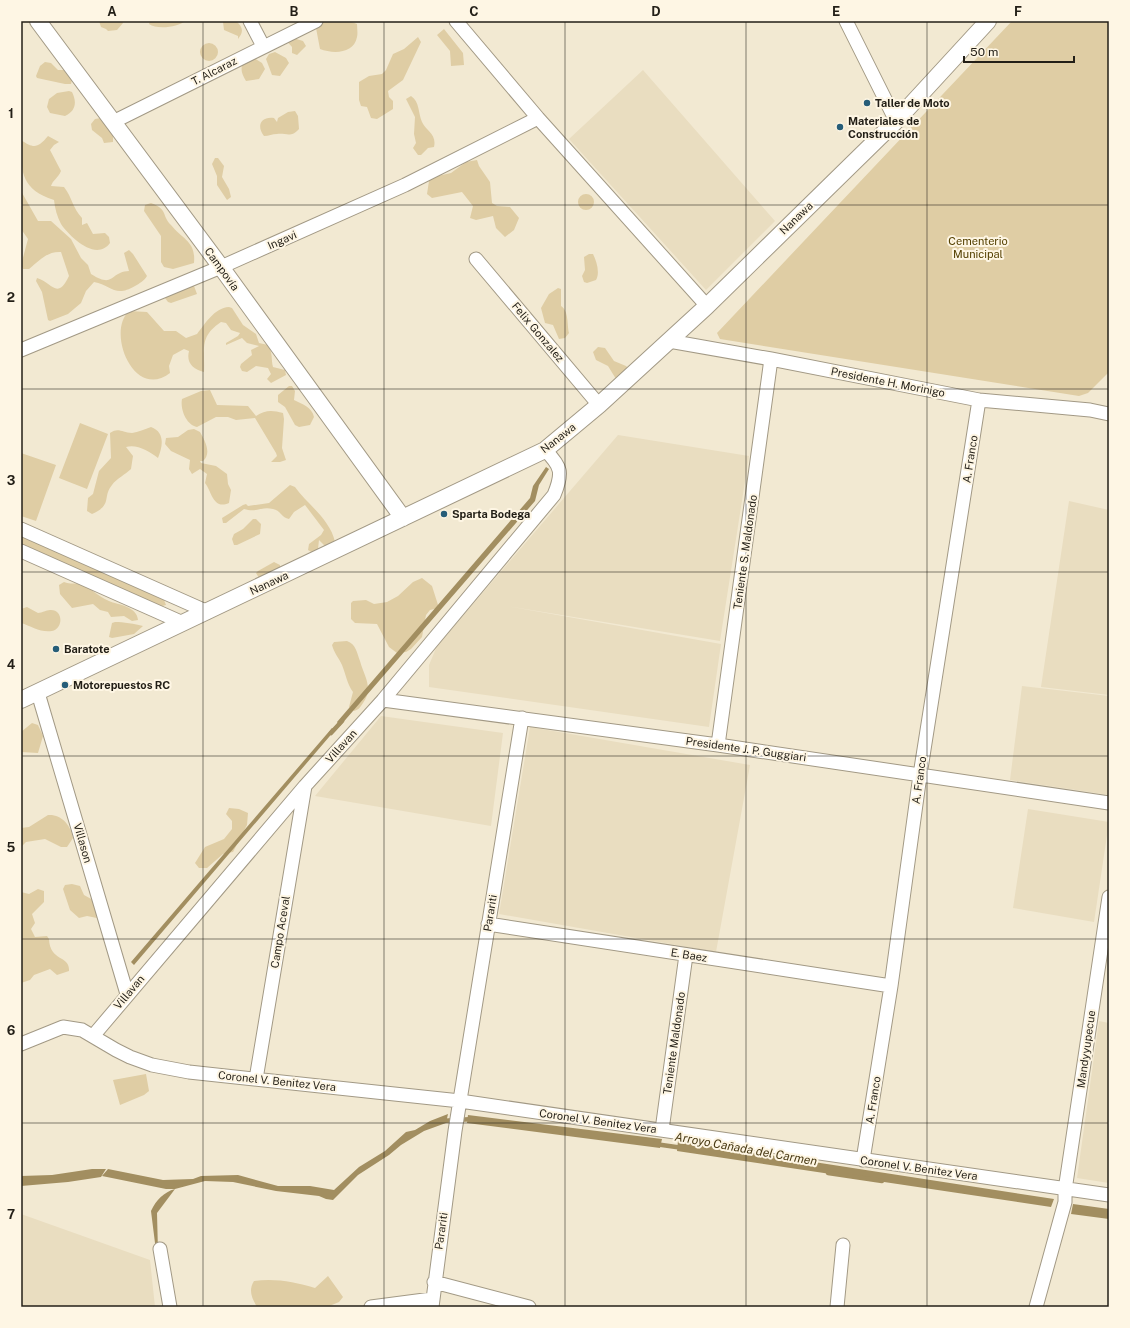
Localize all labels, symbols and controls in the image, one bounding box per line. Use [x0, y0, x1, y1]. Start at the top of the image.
text: A [107, 4, 117, 19]
text: B [290, 4, 299, 19]
text: C [469, 4, 479, 19]
text: D [651, 4, 661, 19]
text: E [832, 4, 840, 19]
text: F [1014, 4, 1022, 19]
scale bar [964, 38, 1074, 64]
text: 50 m [970, 45, 998, 59]
street label: T. Alcaraz [189, 55, 239, 87]
place label: Taller de Moto [875, 97, 950, 109]
marker: Taller de Moto [862, 98, 872, 108]
text: 1 [8, 106, 14, 121]
place label: Materiales de Construcción [848, 115, 919, 140]
marker: Materiales de Construcción [835, 122, 845, 132]
street label: Nanawa [777, 199, 815, 237]
street label: Ingavi [266, 228, 298, 252]
park label: Cementerio Municipal [948, 235, 1008, 260]
street label: Campovía [202, 245, 242, 293]
text: 2 [7, 290, 15, 305]
street label: Felix Gonzalez [510, 300, 566, 364]
street label: Presidente H. Morinigo [830, 365, 946, 399]
street label: Nanawa [538, 421, 578, 455]
street label: A. Franco [960, 434, 980, 484]
text: 3 [7, 473, 16, 488]
street label: Teniente S. Maldonado [731, 494, 759, 610]
place label: Sparta Bodega [452, 508, 530, 520]
marker: Sparta Bodega [439, 509, 449, 519]
street label: Nanawa [248, 569, 290, 597]
place label: Baratote [64, 643, 110, 655]
marker: Baratote [51, 644, 61, 654]
text: 4 [7, 657, 16, 672]
place label: Motorepuestos RC [73, 679, 170, 691]
marker: Motorepuestos RC [60, 680, 70, 690]
street label: Villavan [323, 727, 359, 765]
street label: Presidente J. P. Guggiari [685, 735, 807, 763]
street label: A. Franco [910, 755, 928, 805]
street label: Villason [72, 822, 94, 864]
text: 5 [7, 840, 16, 855]
street label: Parariti [481, 894, 499, 932]
street label: Campo Aceval [268, 895, 292, 969]
street label: E. Baez [670, 946, 708, 964]
street label: Villavan [111, 973, 147, 1011]
street label: Teniente Maldonado [661, 991, 687, 1095]
street label: Mandyyupecue [1075, 1009, 1097, 1089]
text: 6 [7, 1023, 16, 1038]
street label: Coronel V. Benitez Vera [217, 1069, 337, 1093]
street label: A. Franco [863, 1075, 883, 1125]
street label: Coronel V. Benitez Vera [538, 1107, 658, 1135]
water label: Arroyo Cañada del Carmen [674, 1130, 819, 1168]
street label: Coronel V. Benitez Vera [859, 1154, 979, 1182]
text: 7 [7, 1207, 15, 1222]
street label: Parariti [432, 1212, 450, 1250]

